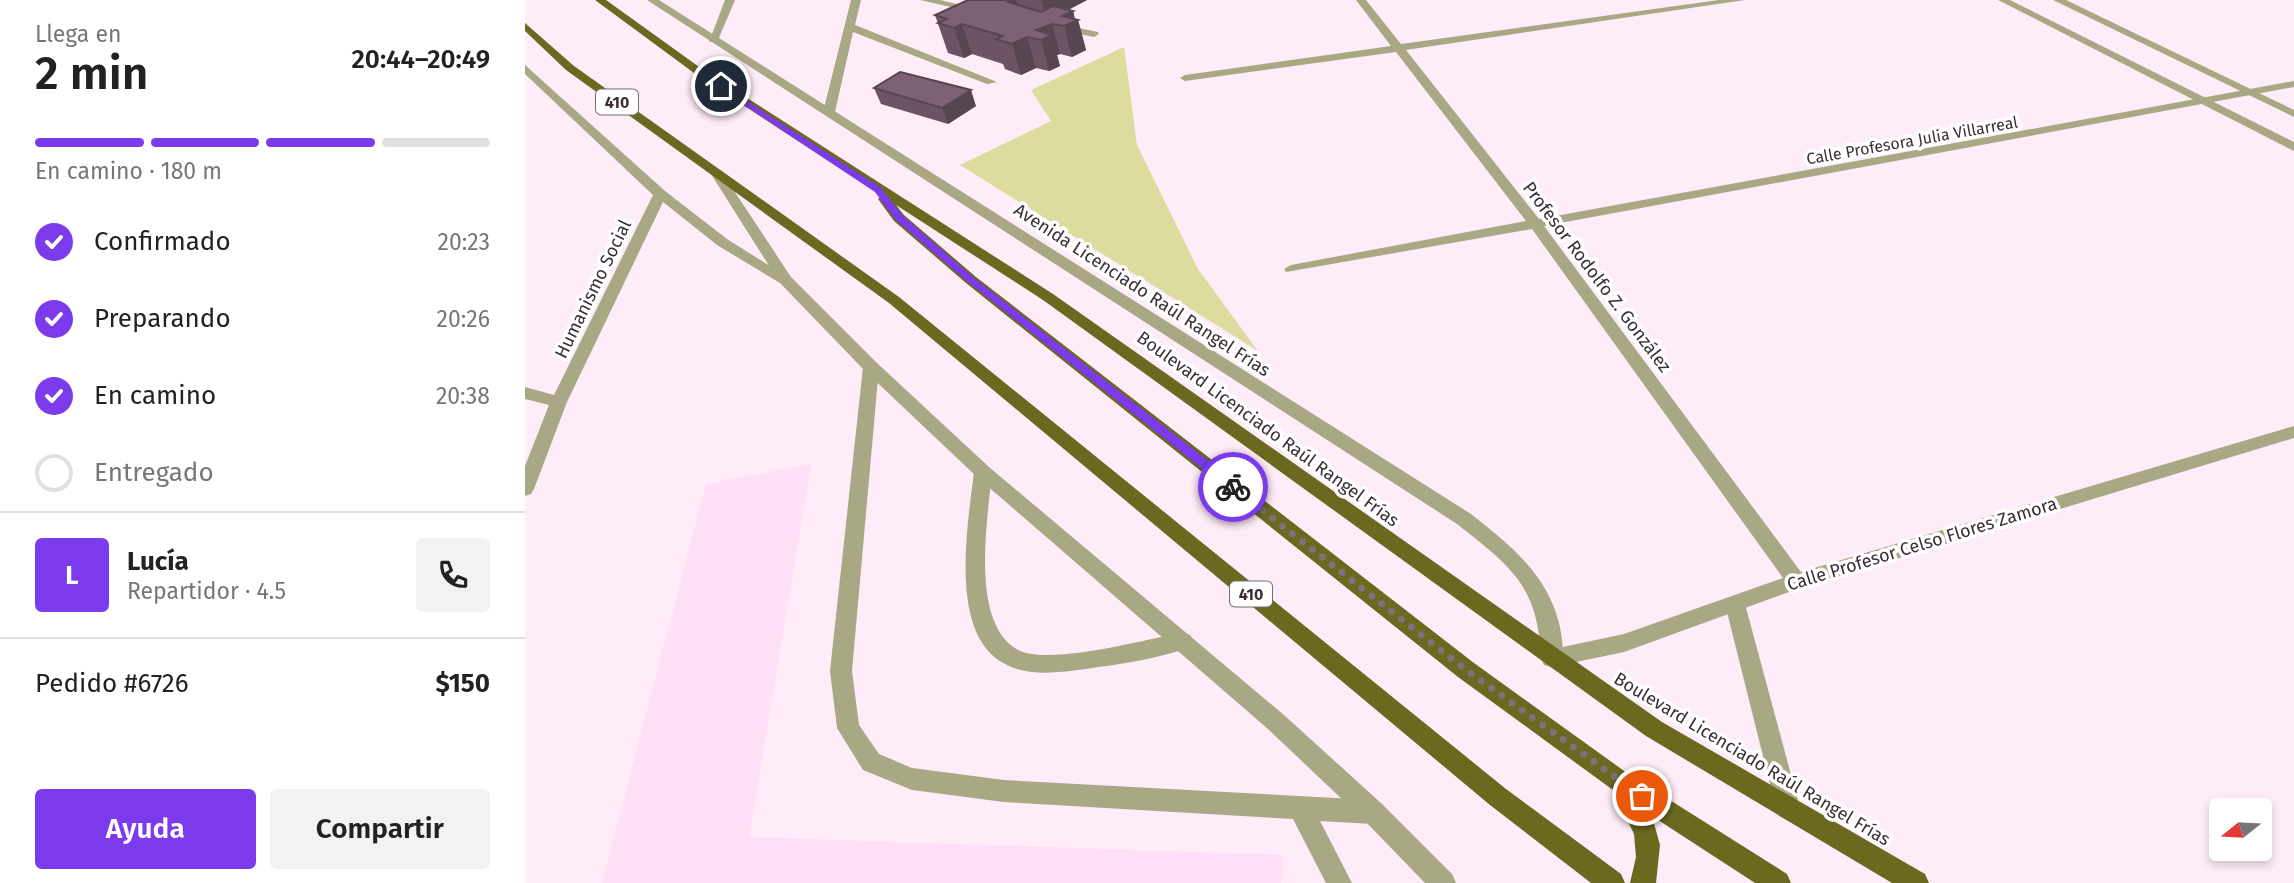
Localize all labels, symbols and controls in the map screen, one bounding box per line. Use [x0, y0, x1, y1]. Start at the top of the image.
text: Llega en [35, 20, 121, 48]
text: 20:44–20:49 [352, 44, 490, 75]
text: 2 min [35, 46, 148, 101]
pin [691, 56, 751, 116]
icon: home [702, 67, 740, 105]
road number: 410 [596, 90, 638, 114]
street label: Calle Profesora Julia Villarreal [1805, 112, 2020, 168]
text: En camino · 180 m [35, 157, 222, 185]
street label: Profesor Rodolfo Z. González [1518, 177, 1676, 377]
street label: Avenida Licenciado Raúl Rangel Frías [1010, 199, 1274, 381]
street label: Humanismo Social [550, 216, 636, 362]
icon: check [35, 223, 73, 261]
text: Confirmado [94, 226, 231, 257]
text: 20:23 [438, 228, 490, 256]
icon: check [35, 300, 73, 338]
text: Preparando [94, 303, 231, 334]
text: 20:26 [437, 305, 490, 333]
street label: Boulevard Licenciado Raúl Rangel Frías [1133, 326, 1403, 532]
icon: check [35, 377, 73, 415]
text: En camino [94, 380, 216, 411]
text: 20:38 [436, 382, 490, 410]
courier [1198, 452, 1268, 522]
text: Entregado [94, 457, 214, 488]
icon: bike [1214, 468, 1252, 506]
street label: Calle Profesor Celso Flores Zamora [1784, 492, 2060, 596]
button: phone [416, 538, 490, 612]
text: Lucía [127, 546, 189, 577]
text: L [65, 560, 79, 591]
text: Repartidor · 4.5 [127, 577, 286, 605]
road number: 410 [1230, 582, 1272, 607]
text: Pedido #6726 [35, 668, 189, 699]
text: $150 [435, 668, 490, 699]
street label: Boulevard Licenciado Raúl Rangel Frías [1610, 668, 1894, 850]
pin [1612, 766, 1672, 826]
icon: bag [1623, 777, 1661, 815]
button: Ayuda [35, 789, 256, 869]
button: Compartir [270, 789, 490, 869]
north arrow [2209, 798, 2271, 861]
map controls [2209, 798, 2272, 861]

